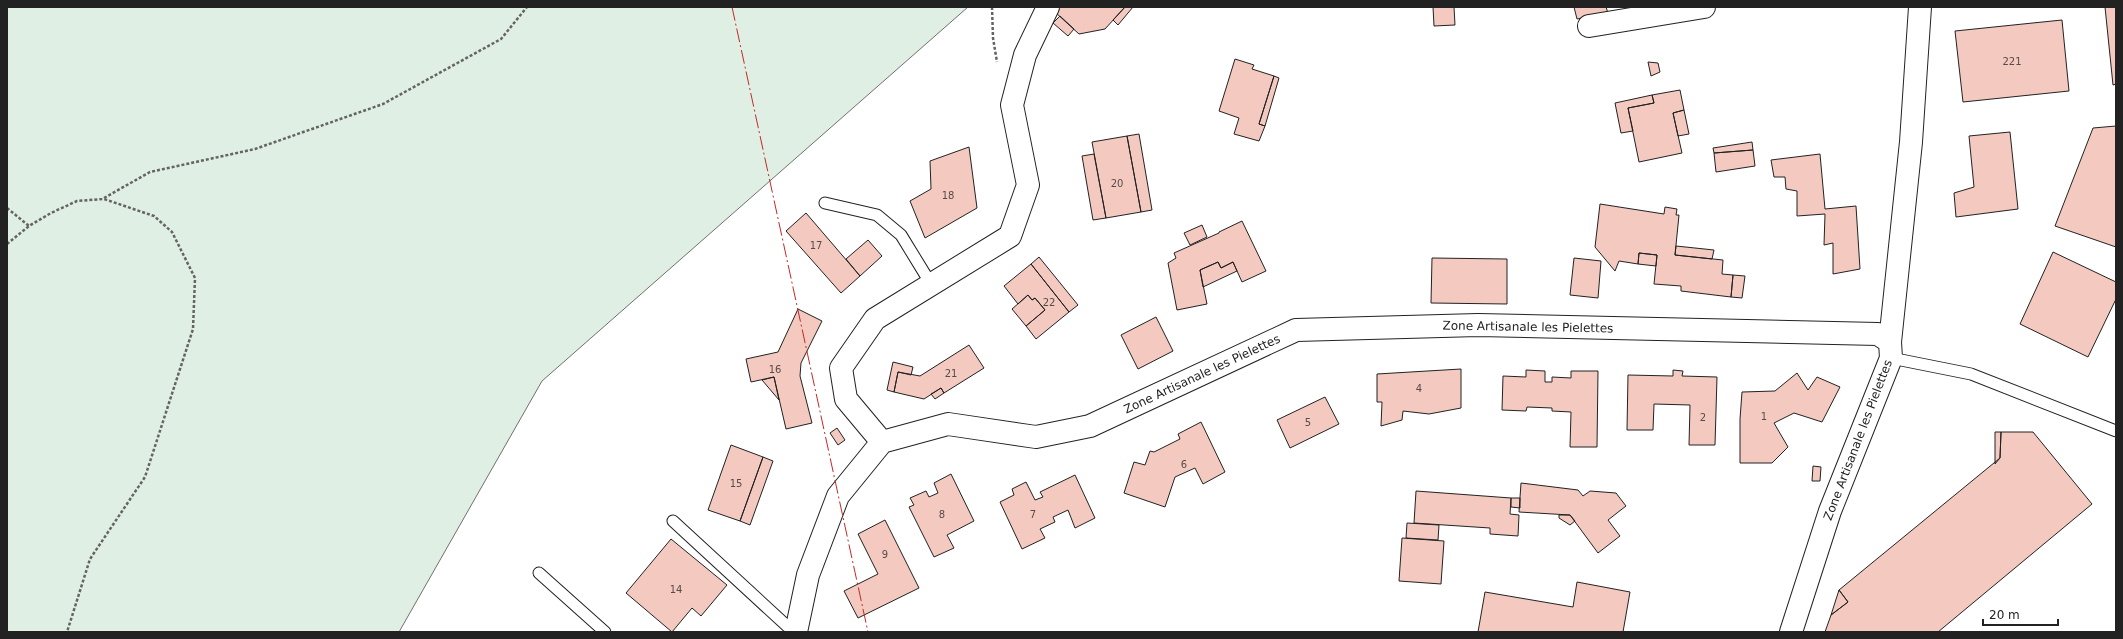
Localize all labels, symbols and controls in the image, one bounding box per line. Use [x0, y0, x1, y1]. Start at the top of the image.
house number: 221 [2002, 56, 2022, 67]
house number: 20 [1111, 178, 1123, 189]
house number: 18 [942, 190, 954, 201]
house number: 17 [810, 240, 822, 251]
house number: 22 [1043, 297, 1055, 308]
street label: Zone Artisanale les Pielettes [1442, 319, 1614, 335]
street label: Zone Artisanale les Pielettes [1122, 332, 1282, 416]
street label: Zone Artisanale les Pielettes [1821, 358, 1895, 522]
house number: 16 [769, 364, 781, 375]
house number: 21 [945, 368, 957, 379]
house number: 4 [1416, 383, 1422, 394]
house number: 1 [1761, 411, 1767, 422]
house number: 2 [1700, 412, 1706, 423]
house number: 5 [1305, 417, 1311, 428]
house number: 6 [1181, 459, 1187, 470]
house number: 15 [730, 478, 742, 489]
house number: 8 [939, 509, 945, 520]
house number: 7 [1030, 509, 1036, 520]
house number: 9 [882, 549, 888, 560]
house number: 14 [670, 584, 682, 595]
scale bar [1983, 601, 2058, 627]
text: 20 m [1989, 608, 2020, 622]

